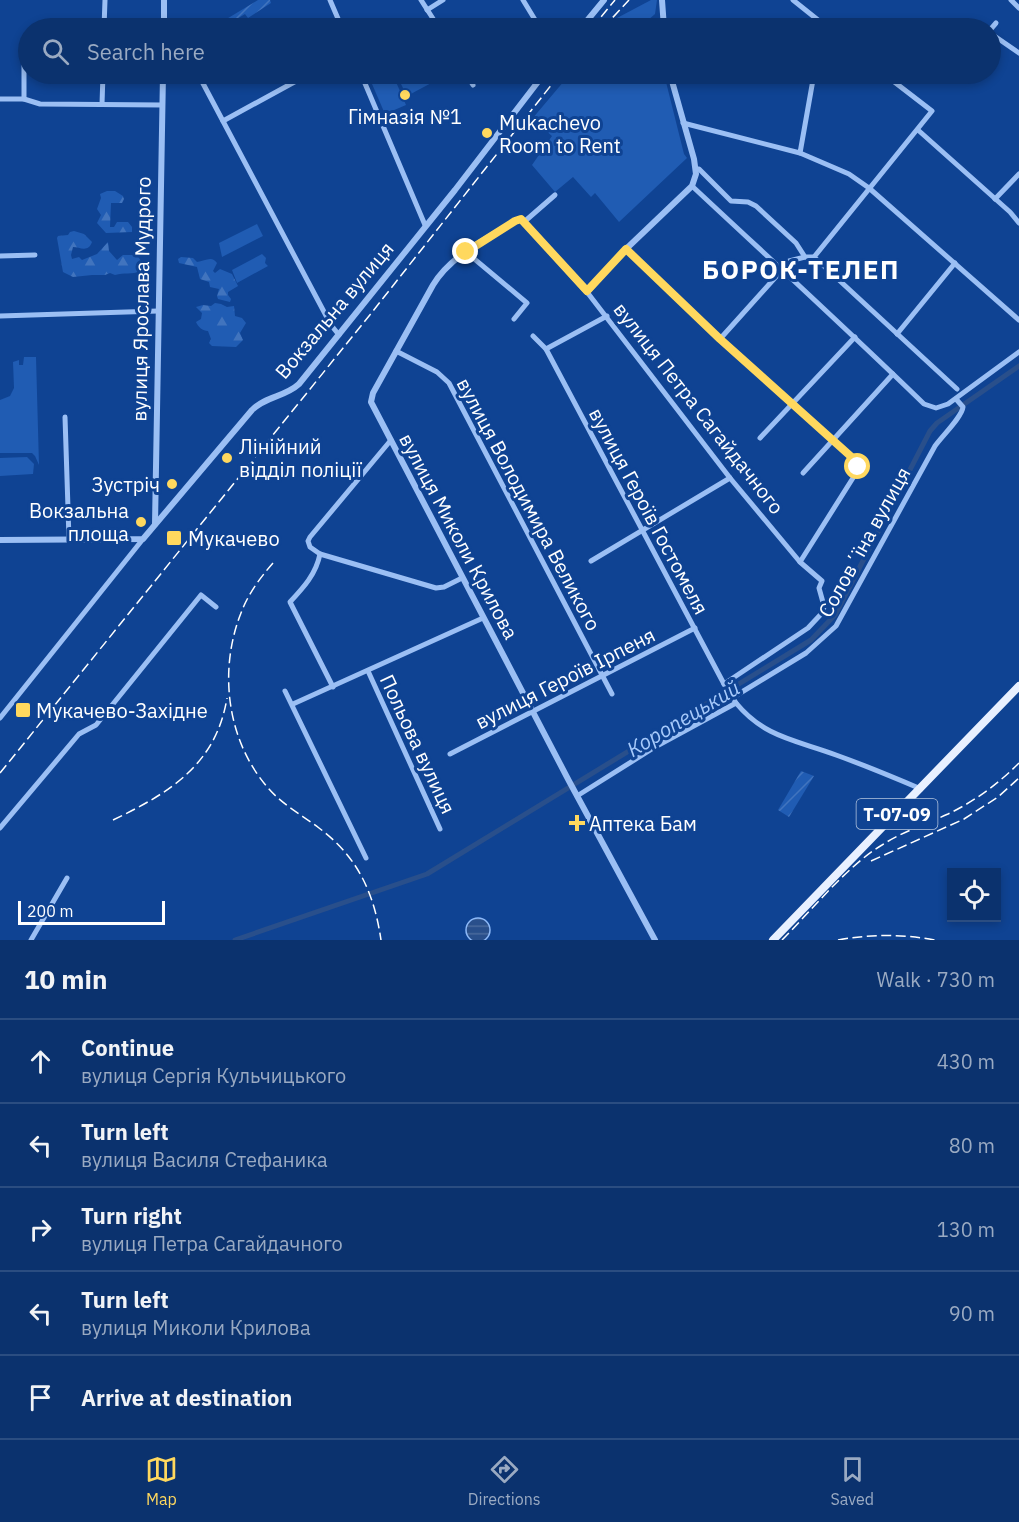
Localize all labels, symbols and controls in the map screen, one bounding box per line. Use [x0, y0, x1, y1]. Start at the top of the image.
search box [18, 18, 1001, 84]
icon: search [39, 35, 72, 68]
text: Search here [87, 37, 205, 66]
marker: Гімназія №1 [398, 88, 412, 102]
place label: Гімназія №1 [348, 103, 462, 130]
place label: Mukachevo Room to Rent [499, 109, 621, 159]
marker: Mukachevo Room to Rent [480, 126, 494, 140]
street label: вулиця Ярослава Мудрого [125, 176, 157, 422]
street label: Вокзальна вулиця [269, 236, 399, 384]
route end [452, 238, 478, 264]
district label: БОРОК-ТЕЛЕП [702, 252, 900, 286]
street label: вулиця Петра Сагайдачного [608, 297, 790, 519]
street label: вулиця Володимира Великого [451, 373, 607, 635]
street label: вулиця Героїв Гостомеля [583, 403, 715, 619]
street label: вулиця Миколи Крилова [393, 428, 525, 644]
place label: Лінійний відділ поліції [239, 433, 363, 483]
marker: Лінійний відділ поліції [220, 451, 234, 465]
route start [844, 453, 870, 479]
street label: Соловʼїна вулиця [812, 462, 916, 622]
place label: Зустріч [92, 471, 160, 498]
marker: Зустріч [165, 477, 179, 491]
place label: Вокзальна площа [29, 497, 129, 547]
marker: Вокзальна площа [134, 515, 148, 529]
place label: Мукачево [188, 525, 280, 552]
marker: Мукачево [165, 529, 183, 547]
street label: вулиця Героїв Ірпеня [471, 621, 659, 735]
street label: Польова вулиця [374, 670, 462, 818]
water label: Коропецький [621, 673, 745, 763]
place label: Мукачево-Західне [36, 697, 208, 724]
marker: Мукачево-Західне [14, 701, 32, 719]
road number: Т-07-09 [856, 799, 938, 829]
place label: Аптека Бам [589, 810, 697, 837]
marker: Аптека Бам [570, 816, 584, 830]
map controls [947, 868, 1001, 922]
button: locate [947, 868, 1001, 922]
scale bar [18, 898, 165, 926]
text: 200 m [27, 901, 74, 921]
text: 10 min [24, 962, 108, 996]
text: Walk · 730 m [877, 966, 995, 993]
text: Continue [81, 1033, 174, 1062]
icon: ahead [24, 1045, 57, 1078]
text: 430 m [937, 1048, 995, 1075]
text: вулиця Сергія Кульчицького [81, 1062, 346, 1089]
text: Turn left [81, 1117, 169, 1146]
icon: left [24, 1129, 57, 1162]
text: 80 m [949, 1132, 995, 1159]
text: вулиця Василя Стефаника [81, 1146, 328, 1173]
text: Turn right [81, 1201, 182, 1230]
icon: right [24, 1213, 57, 1246]
text: 130 m [937, 1216, 995, 1243]
text: вулиця Петра Сагайдачного [81, 1230, 343, 1257]
text: Turn left [81, 1285, 169, 1314]
icon: left [24, 1297, 57, 1330]
text: 90 m [949, 1300, 995, 1327]
text: вулиця Миколи Крилова [81, 1314, 311, 1341]
icon: arrive [24, 1381, 57, 1414]
text: Arrive at destination [81, 1383, 292, 1412]
tab: Map [145, 1453, 178, 1509]
tab: Directions [468, 1453, 541, 1509]
tab: Saved [831, 1453, 874, 1509]

